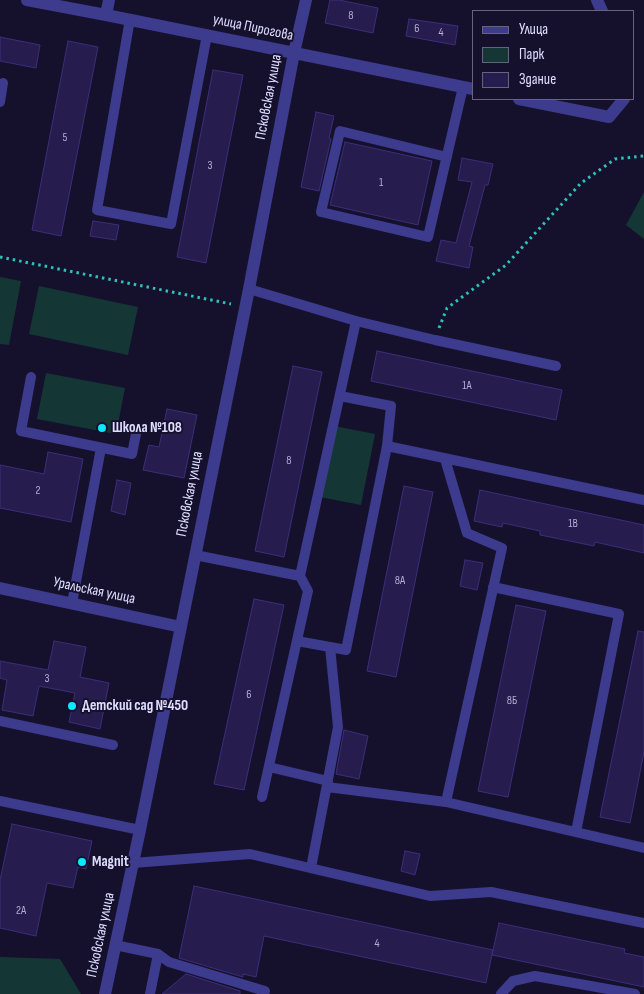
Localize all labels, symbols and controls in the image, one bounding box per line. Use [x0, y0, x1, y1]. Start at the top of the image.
house number: 8 [348, 9, 354, 23]
legend [472, 10, 634, 100]
street label: улица Пирогова [211, 11, 295, 45]
text: Улица [519, 20, 548, 39]
house number: 6 [414, 22, 420, 36]
house number: 4 [438, 26, 444, 40]
text: Парк [519, 45, 544, 64]
street label: Псковская улица [252, 53, 286, 141]
text: Здание [519, 70, 556, 89]
house number: 5 [63, 131, 67, 145]
house number: 3 [207, 159, 213, 173]
house number: 1 [379, 176, 383, 190]
house number: 1А [462, 379, 472, 393]
place label: Школа №108 [112, 419, 182, 437]
marker: Школа №108 [96, 422, 108, 434]
street label: Псковская улица [173, 450, 207, 538]
house number: 8 [286, 454, 292, 468]
house number: 2 [36, 484, 40, 498]
house number: 1В [568, 517, 578, 531]
street label: Уральская улица [51, 574, 137, 608]
house number: 8А [395, 574, 405, 588]
house number: 3 [44, 672, 50, 686]
house number: 6 [246, 688, 252, 702]
house number: 8Б [507, 694, 517, 708]
place label: Детский сад №450 [82, 697, 188, 715]
marker: Детский сад №450 [66, 700, 78, 712]
place label: Magnit [92, 853, 129, 871]
marker: Magnit [76, 856, 88, 868]
street label: Псковская улица [83, 891, 119, 979]
house number: 2А [16, 904, 26, 918]
house number: 4 [374, 937, 380, 951]

